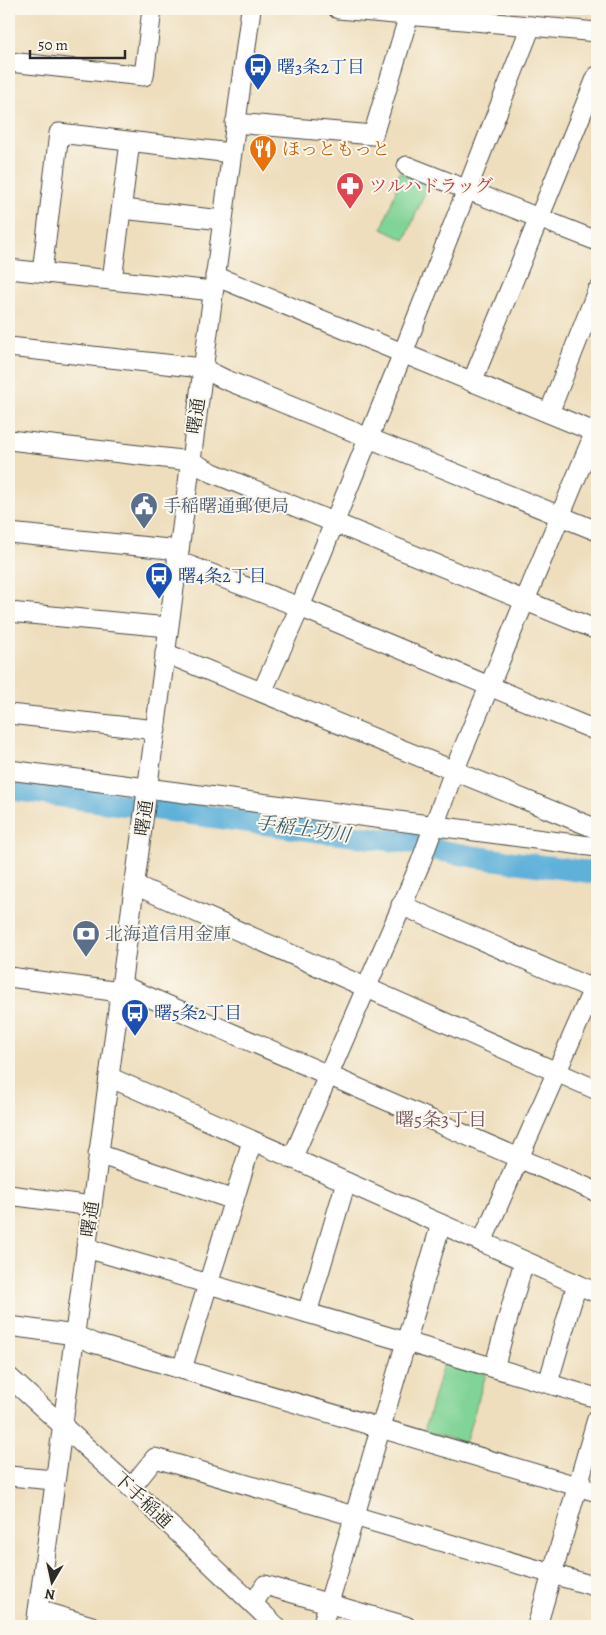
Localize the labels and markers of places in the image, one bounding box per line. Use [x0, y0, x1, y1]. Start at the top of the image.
bus stop icon: 曙3条2丁目 [243, 52, 273, 91]
place label: 曙3条2丁目 [277, 55, 365, 79]
restaurant icon: ほっともっと [248, 134, 278, 173]
place label: ほっともっと [282, 137, 390, 161]
pharmacy icon: ツルハドラッグ [335, 171, 365, 210]
place label: ツルハドラッグ [369, 174, 493, 198]
public building icon: 手稲曙通郵便局 [129, 491, 159, 530]
place label: 手稲曙通郵便局 [163, 494, 289, 518]
bus stop icon: 曙4条2丁目 [144, 561, 174, 600]
place label: 曙4条2丁目 [178, 564, 267, 588]
bank icon: 北海道信用金庫 [71, 919, 101, 958]
place label: 北海道信用金庫 [105, 922, 231, 946]
bus stop icon: 曙5条2丁目 [120, 998, 150, 1037]
place label: 曙5条2丁目 [154, 1001, 242, 1025]

